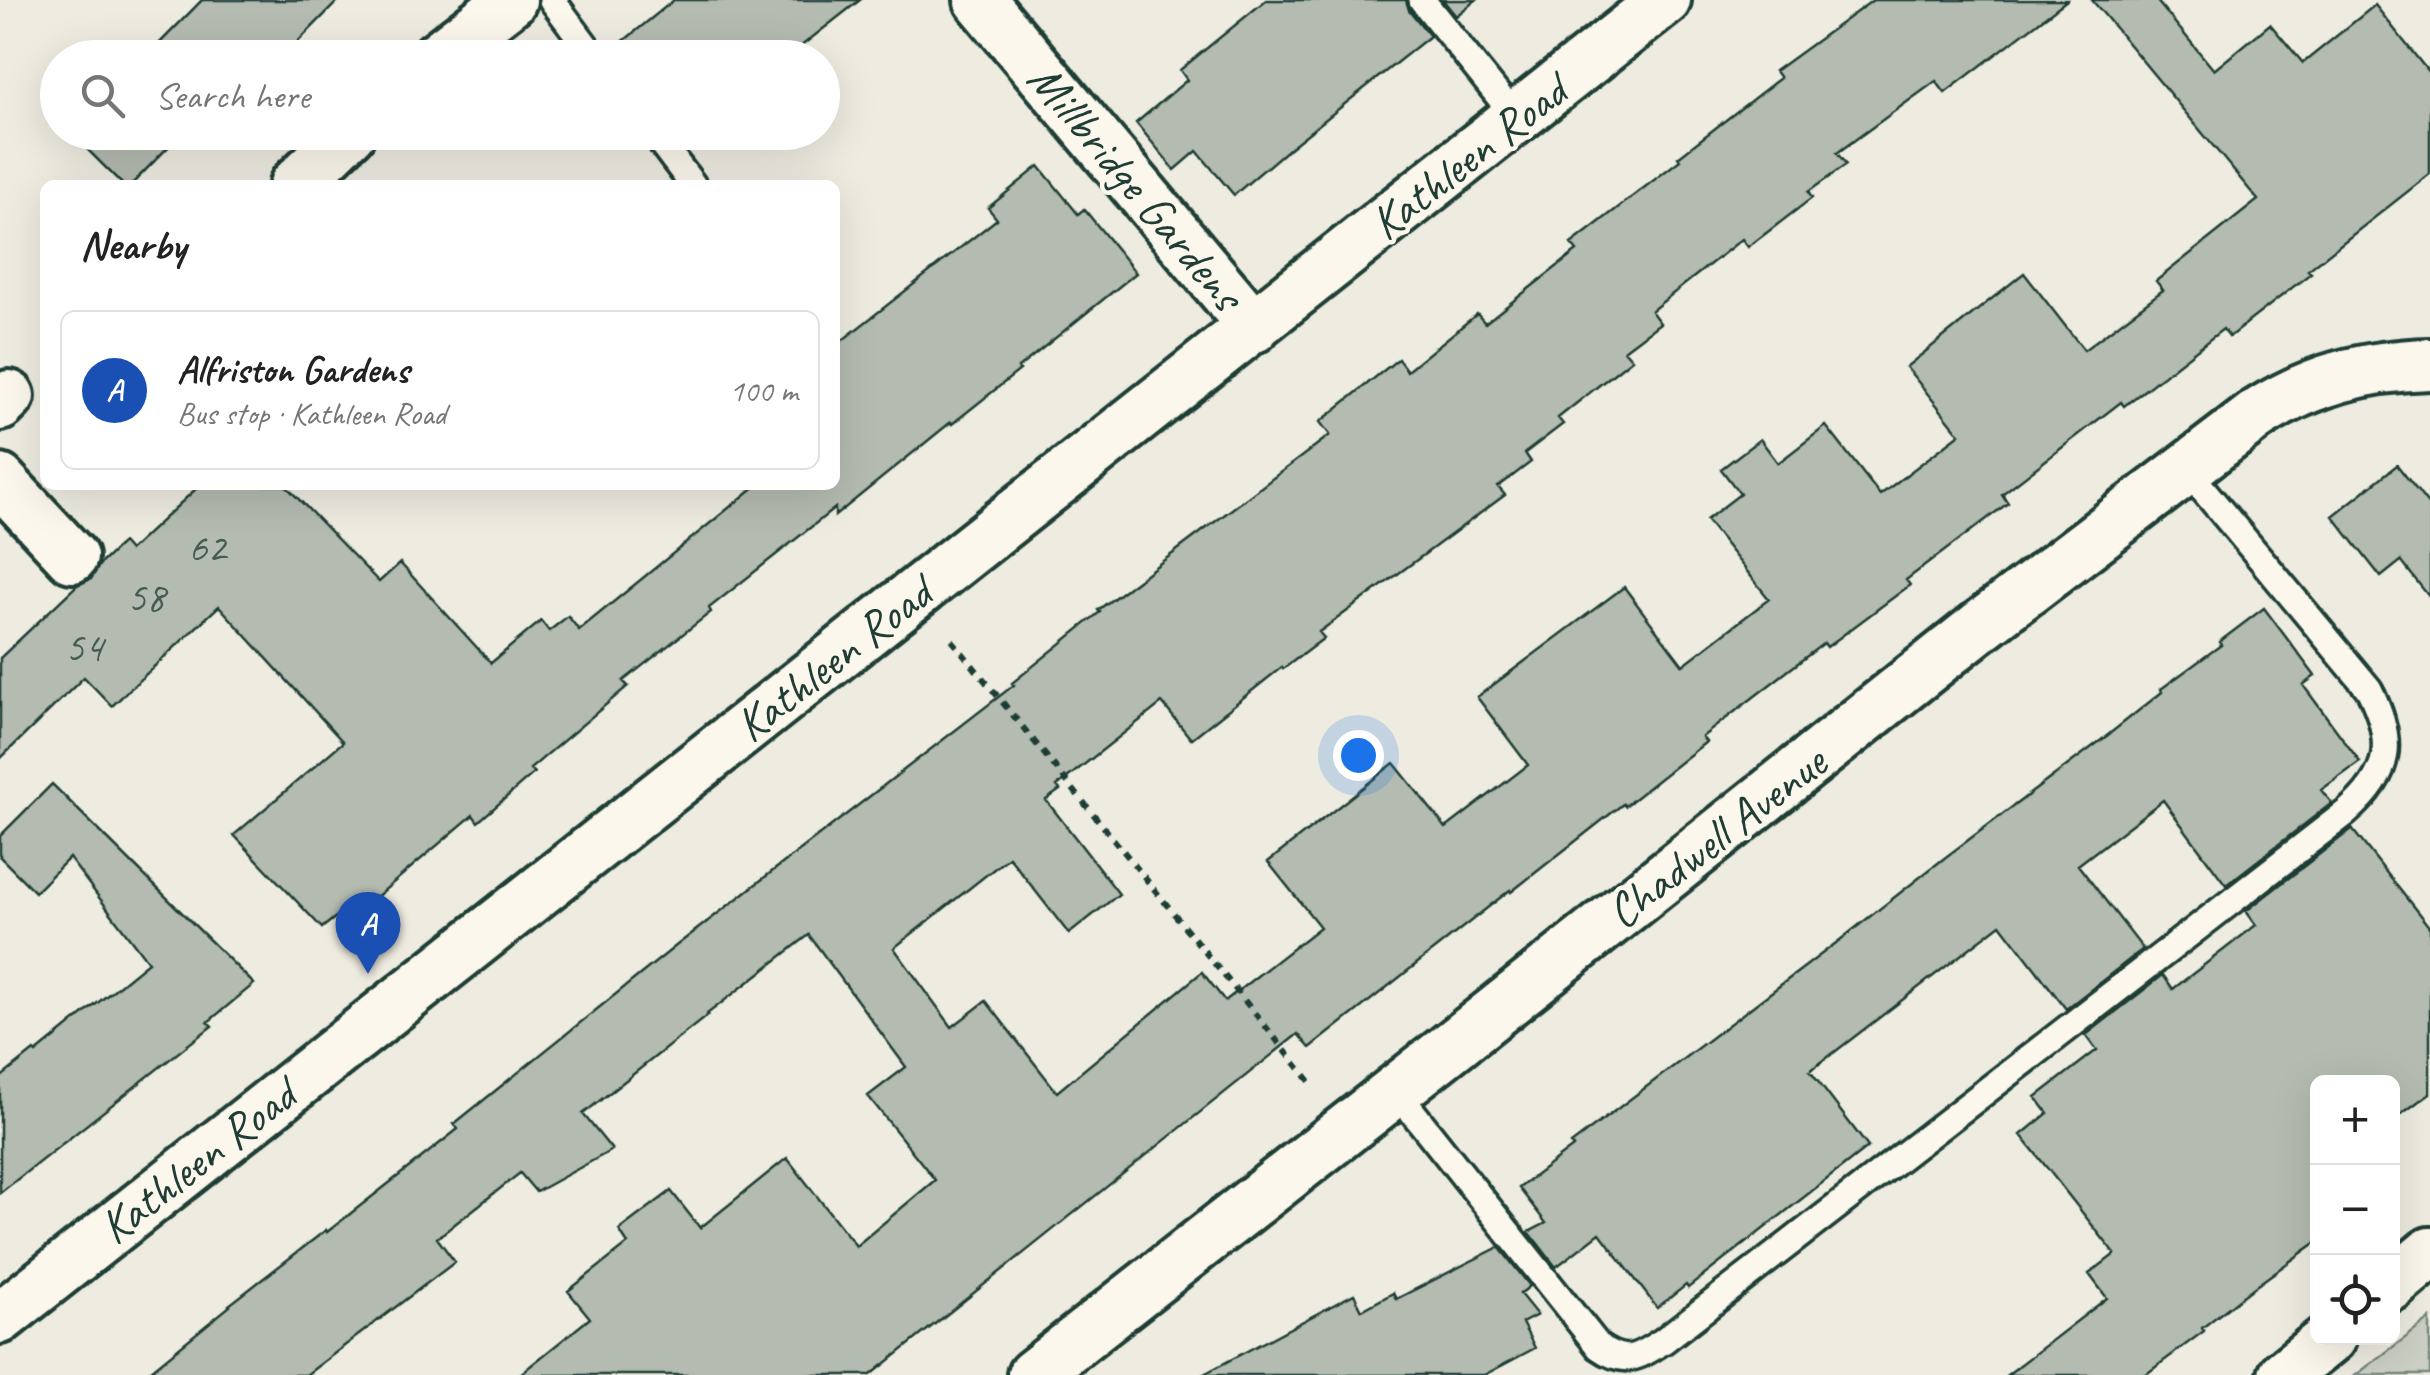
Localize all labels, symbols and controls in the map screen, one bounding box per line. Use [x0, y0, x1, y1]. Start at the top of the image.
search box [40, 40, 840, 150]
street label: Millbridge Gardens [1015, 50, 1260, 325]
street label: Kathleen Road [1358, 57, 1584, 253]
icon: search [75, 68, 130, 123]
text: Search here [155, 72, 310, 119]
text: Nearby [80, 219, 186, 272]
text: Alfriston Gardens [177, 346, 409, 393]
text: A [106, 370, 123, 411]
text: 100 m [729, 370, 798, 411]
text: Bus stop · Kathleen Road [177, 393, 446, 434]
house number: 62 [188, 521, 229, 574]
street label: Kathleen Road [723, 559, 949, 755]
house number: 58 [127, 571, 169, 624]
house number: 54 [65, 621, 107, 674]
your location [1333, 730, 1384, 781]
street label: Chadwell Avenue [1594, 730, 1841, 942]
pin: A [336, 892, 400, 974]
street label: Kathleen Road [87, 1061, 313, 1257]
map controls [2310, 1075, 2400, 1345]
button: + [2310, 1075, 2400, 1165]
button: − [2310, 1165, 2400, 1255]
button: locate [2310, 1255, 2400, 1345]

